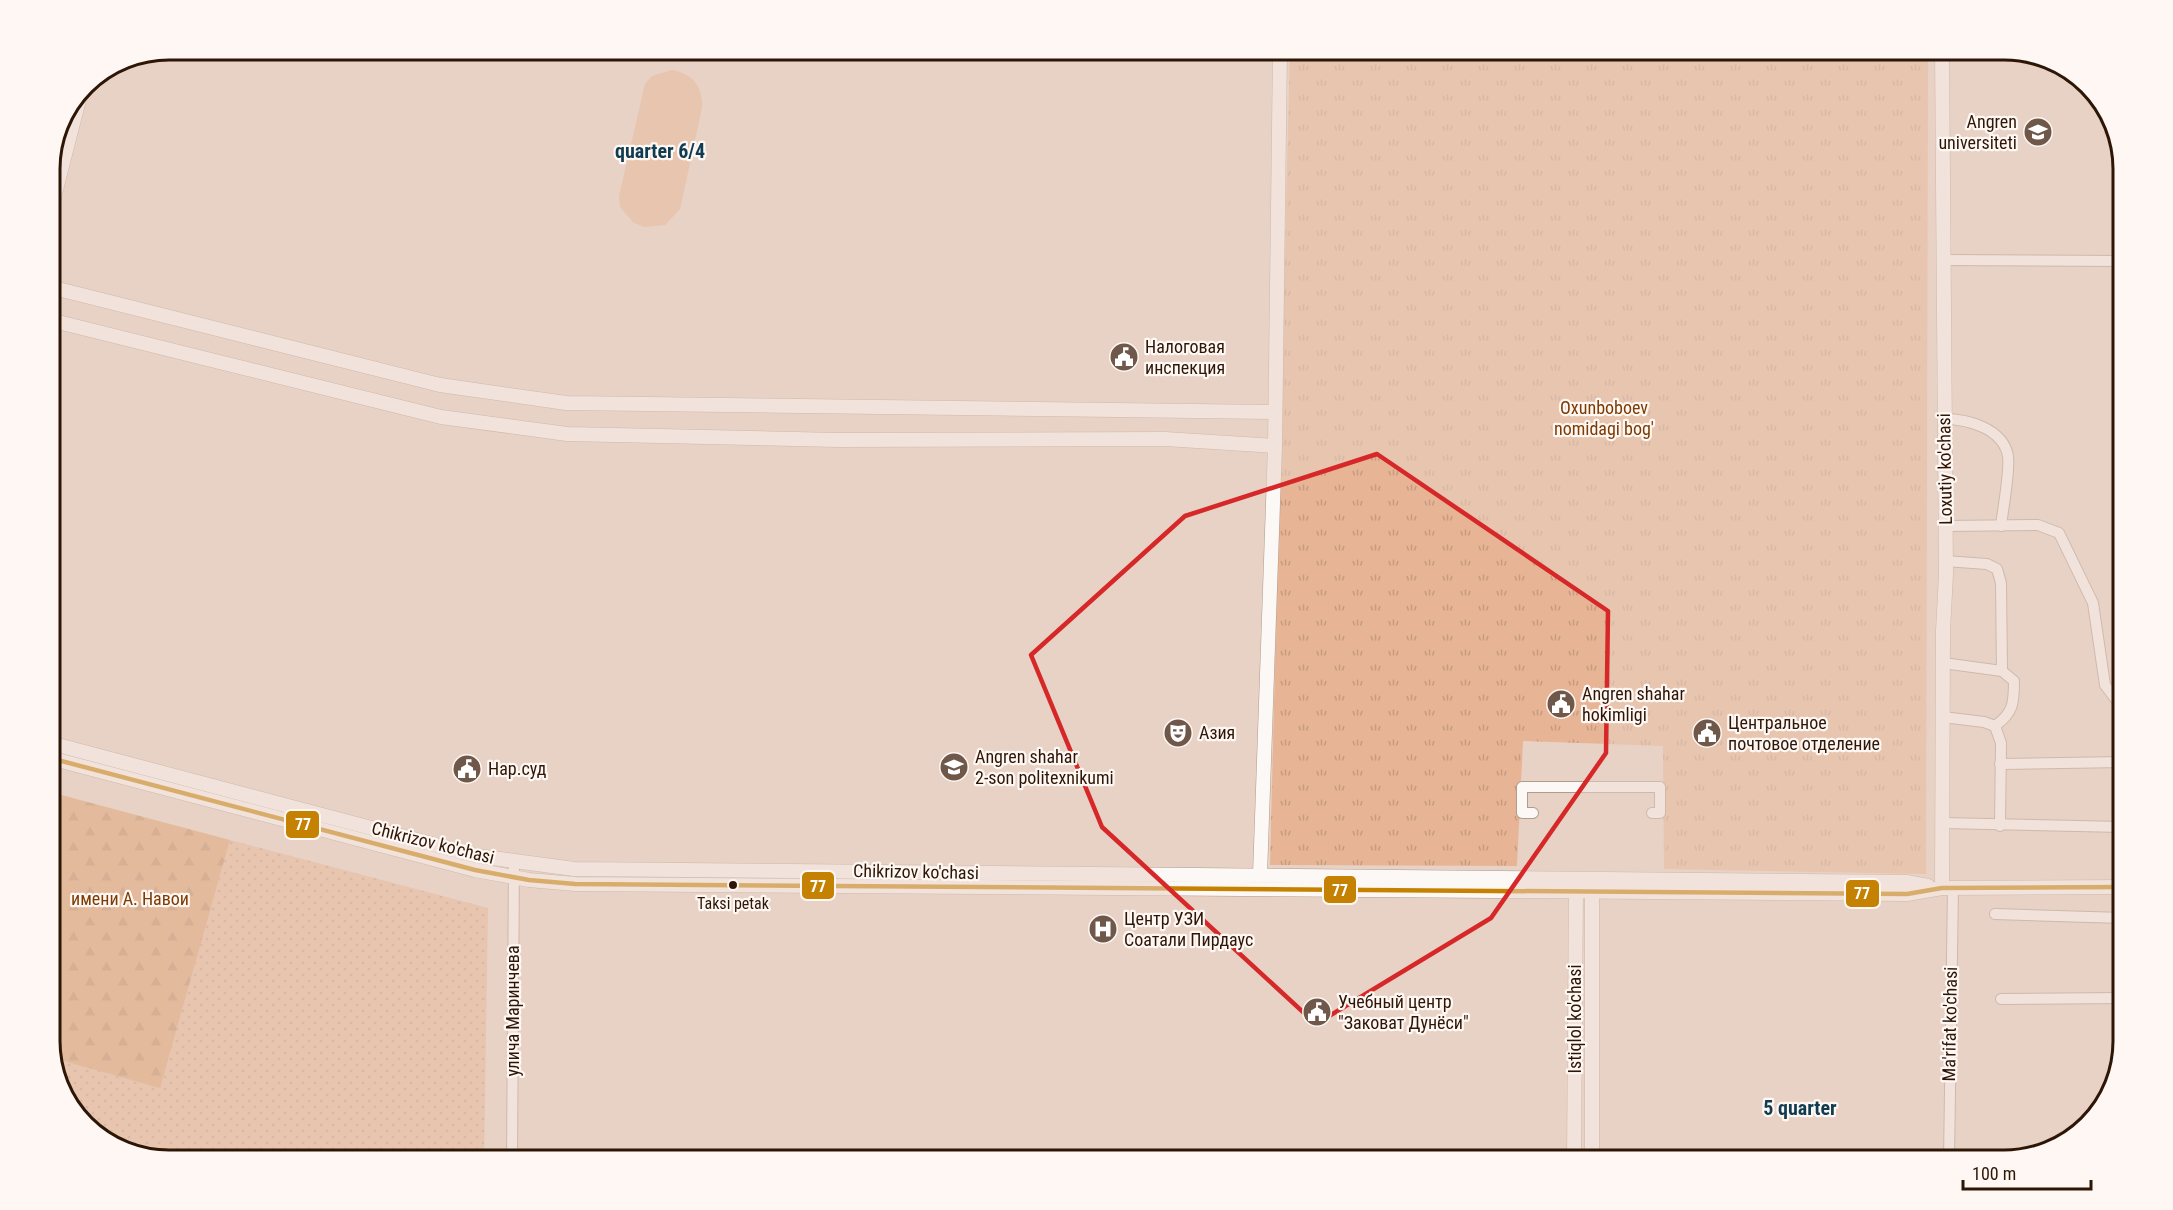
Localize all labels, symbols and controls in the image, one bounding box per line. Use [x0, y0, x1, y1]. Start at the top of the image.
place label: Angren universiteti [1938, 111, 2017, 153]
school or university icon: Angren universiteti [2022, 116, 2054, 148]
district label: quarter 6/4 [615, 139, 705, 163]
place label: Налоговая инспекция [1145, 336, 1225, 378]
public building icon: Налоговая инспекция [1108, 341, 1140, 373]
park label: Oxunboboev nomidagi bog' [1554, 397, 1654, 439]
street label: Loxutiy ko'chasi [1933, 413, 1956, 525]
place label: Angren shahar hokimligi [1582, 683, 1685, 725]
public building icon: Angren shahar hokimligi [1545, 688, 1577, 720]
place label: Центральное почтовое отделение [1728, 712, 1880, 754]
theatre icon: Азия [1162, 717, 1194, 749]
public building icon: Центральное почтовое отделение [1691, 717, 1723, 749]
place label: Азия [1199, 722, 1235, 743]
place label: Angren shahar 2-son politexnikumi [975, 746, 1114, 788]
school or university icon: Angren shahar 2-son politexnikumi [938, 751, 970, 783]
public building icon: Нар.суд [451, 753, 483, 785]
place label: Нар.суд [488, 758, 547, 779]
line badge: 77 [285, 810, 320, 839]
text: 77 [295, 815, 311, 834]
street label: Chikrizov ko'chasi [370, 817, 497, 868]
street label: Chikrizov ko'chasi [853, 860, 979, 883]
line badge: 77 [801, 871, 835, 900]
line badge: 77 [1323, 875, 1357, 904]
text: 77 [810, 877, 826, 896]
marker: Taksi petak [727, 879, 739, 891]
line badge: 77 [1845, 879, 1880, 908]
text: 77 [1332, 881, 1348, 900]
text: 77 [1854, 884, 1870, 903]
park label: имени А. Навои [71, 888, 189, 909]
place label: Taksi petak [697, 894, 770, 913]
place label: Центр УЗИ Соатали Пирдаус [1124, 908, 1253, 950]
hospital icon: Центр УЗИ Соатали Пирдаус [1087, 913, 1119, 945]
street label: улича Маринчева [502, 945, 523, 1077]
street label: Istiqlol ko'chasi [1564, 964, 1585, 1074]
street label: Ma'rifat ko'chasi [1938, 966, 1961, 1082]
place label: Учебный центр "Заковат Дунёси" [1338, 991, 1469, 1033]
public building icon: Учебный центр "Заковат Дунёси" [1301, 996, 1333, 1028]
district label: 5 quarter [1763, 1096, 1837, 1120]
scale bar [1963, 1153, 2090, 1191]
text: 100 m [1972, 1163, 2016, 1184]

